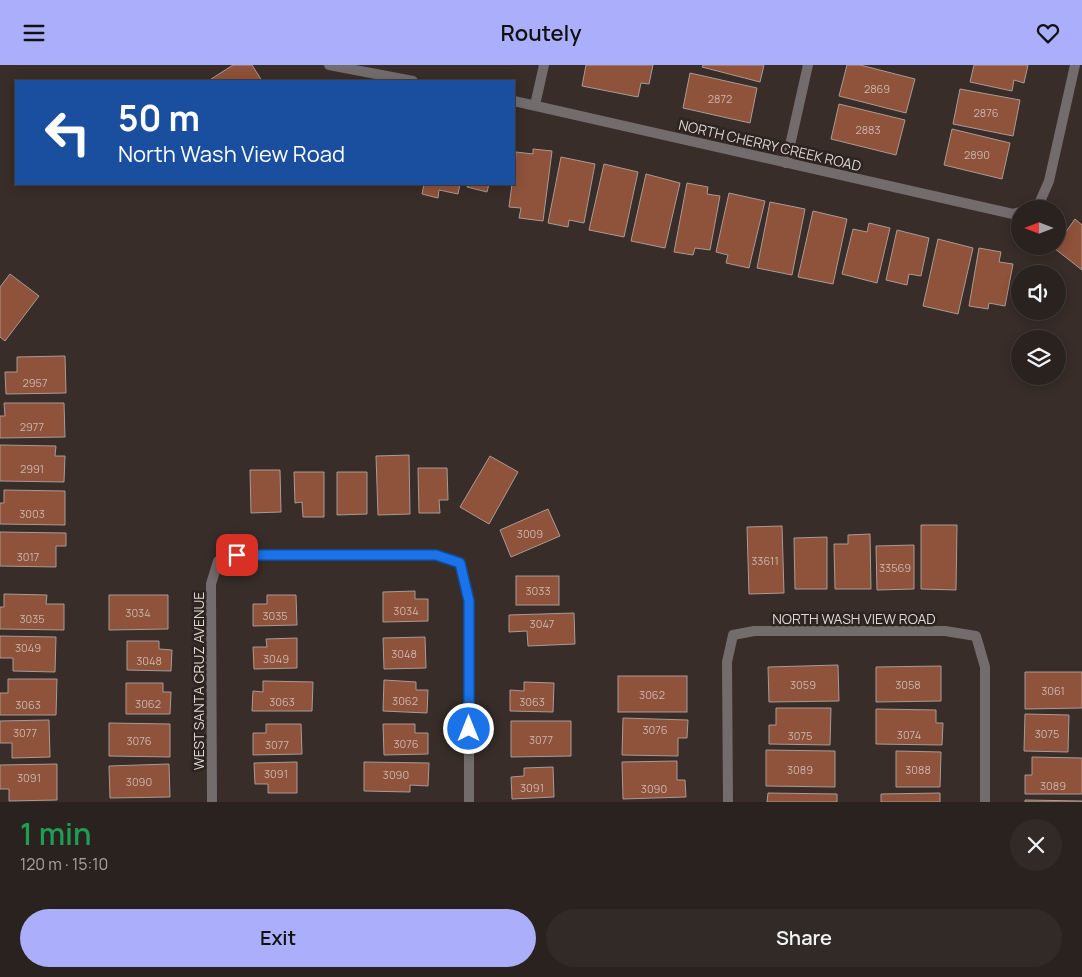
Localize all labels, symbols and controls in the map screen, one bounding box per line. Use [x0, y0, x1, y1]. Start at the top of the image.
text: Routely [500, 18, 582, 48]
icon: menu [20, 19, 48, 47]
icon: heart [1034, 19, 1062, 47]
house number: 2869 [864, 81, 890, 96]
house number: 2872 [708, 91, 732, 106]
text: 50 m [118, 94, 200, 142]
icon: left [35, 100, 100, 165]
house number: 2876 [973, 105, 999, 120]
street label: NORTH CHERRY CREEK ROAD [677, 115, 863, 175]
house number: 2883 [855, 122, 881, 137]
text: North Wash View Road [118, 139, 345, 169]
house number: 2890 [964, 147, 990, 162]
north arrow [1011, 200, 1066, 255]
map controls [1011, 200, 1066, 385]
button: sound [1011, 265, 1066, 320]
button: layers [1011, 330, 1066, 385]
house number: 2957 [23, 375, 47, 390]
house number: 2977 [20, 419, 44, 434]
house number: 2991 [20, 461, 44, 476]
house number: 3003 [19, 506, 45, 521]
house number: 3009 [517, 526, 543, 541]
pin [216, 534, 258, 576]
icon: arrive [223, 541, 251, 569]
house number: 3017 [17, 549, 39, 564]
house number: 33611 [751, 553, 779, 568]
house number: 33569 [879, 560, 911, 575]
house number: 3033 [526, 583, 550, 598]
street label: WEST SANTA CRUZ AVENUE [189, 592, 208, 770]
house number: 3034 [393, 603, 419, 618]
house number: 3034 [125, 605, 151, 620]
house number: 3035 [262, 608, 288, 623]
street label: NORTH WASH VIEW ROAD [772, 609, 936, 628]
house number: 3035 [19, 611, 45, 626]
house number: 3047 [530, 616, 554, 631]
house number: 3049 [15, 640, 41, 655]
house number: 3048 [391, 646, 417, 661]
house number: 3049 [263, 651, 289, 666]
house number: 3048 [136, 653, 162, 668]
house number: 3059 [790, 677, 816, 692]
house number: 3058 [895, 677, 921, 692]
house number: 3061 [1041, 683, 1065, 698]
house number: 3062 [639, 687, 665, 702]
house number: 3062 [392, 693, 418, 708]
house number: 3063 [269, 694, 295, 709]
house number: 3063 [519, 694, 545, 709]
house number: 3062 [135, 696, 161, 711]
house number: 3063 [15, 697, 41, 712]
position arrow [442, 702, 494, 754]
house number: 3076 [642, 722, 668, 737]
house number: 3077 [13, 725, 37, 740]
house number: 3075 [1035, 726, 1059, 741]
house number: 3074 [897, 727, 921, 742]
house number: 3075 [788, 728, 812, 743]
house number: 3077 [529, 732, 553, 747]
house number: 3076 [126, 733, 152, 748]
house number: 3076 [393, 736, 419, 751]
house number: 3077 [265, 737, 289, 752]
house number: 3089 [787, 762, 813, 777]
house number: 3088 [905, 762, 931, 777]
house number: 3091 [264, 766, 288, 781]
house number: 3090 [383, 767, 409, 782]
house number: 3091 [17, 770, 41, 785]
house number: 3090 [126, 774, 152, 789]
house number: 3089 [1040, 778, 1066, 793]
house number: 3091 [520, 780, 544, 795]
house number: 3090 [641, 781, 667, 796]
text: 1 min [20, 813, 92, 854]
button: close [1010, 819, 1062, 871]
text: 120 m · 15:10 [20, 853, 108, 875]
button: Exit [20, 909, 536, 967]
button: Share [546, 909, 1062, 967]

